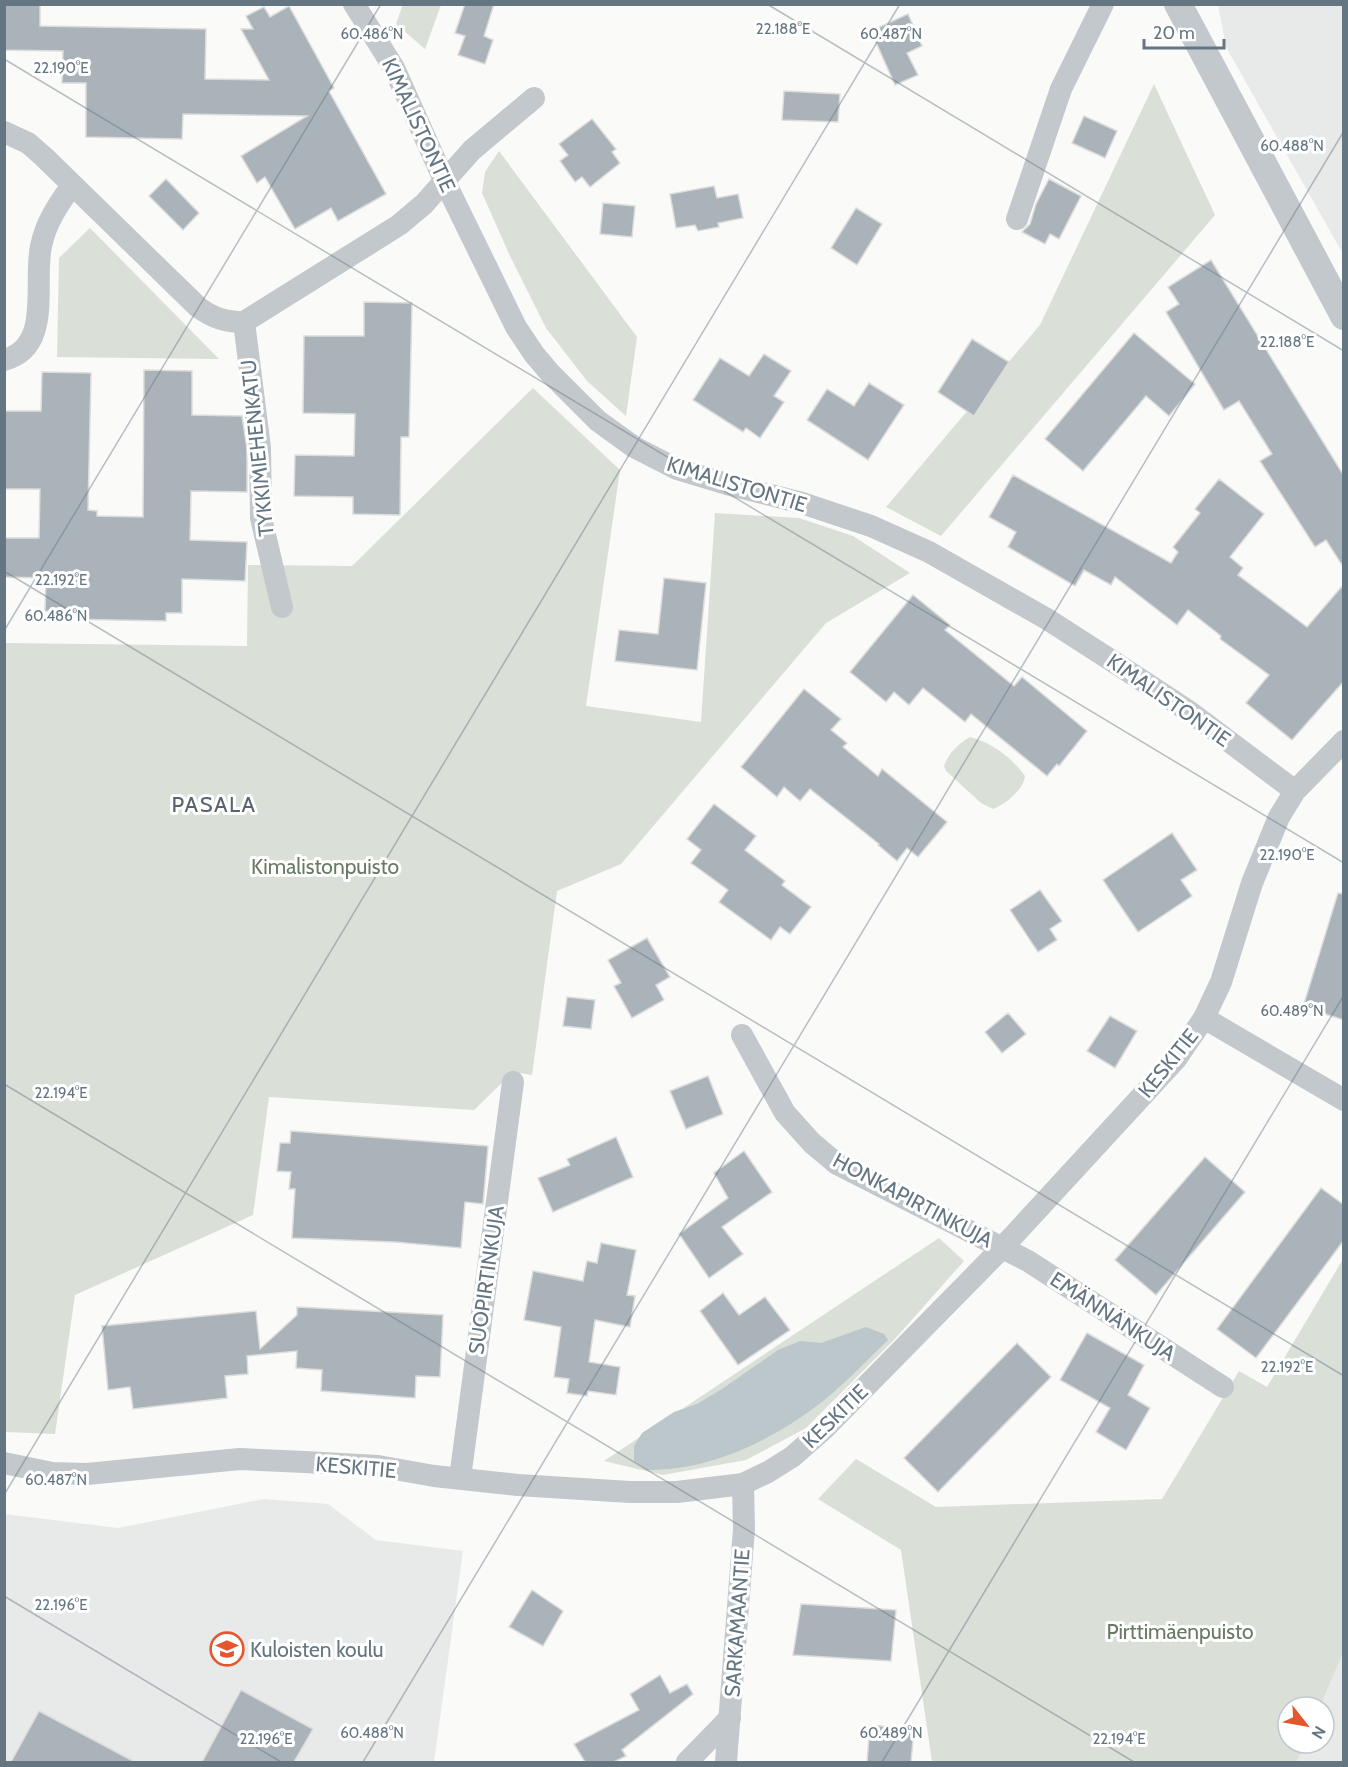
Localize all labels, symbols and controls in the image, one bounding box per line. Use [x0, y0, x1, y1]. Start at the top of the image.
scale bar [1144, 12, 1224, 50]
text: 22.188°E [756, 20, 810, 38]
text: 20 m [1153, 22, 1195, 44]
text: 60.486°N [341, 25, 403, 43]
text: 60.487°N [860, 25, 922, 43]
street label: KIMALISTONTIE [377, 54, 461, 196]
text: 22.190°E [33, 59, 89, 77]
text: 60.488°N [1260, 137, 1324, 155]
text: 22.188°E [1260, 333, 1314, 351]
street label: TYKKIMIEHENKATU [235, 358, 279, 538]
street label: KIMALISTONTIE [664, 451, 810, 517]
text: 22.192°E [35, 571, 87, 589]
text: 60.486°N [25, 607, 87, 625]
street label: KIMALISTONTIE [1102, 648, 1236, 752]
district label: PASALA [171, 791, 257, 818]
text: 22.190°E [1259, 846, 1315, 864]
park label: Kimalistonpuisto [251, 854, 399, 879]
text: 60.489°N [1260, 1002, 1324, 1020]
street label: KESKITIE [1133, 1024, 1203, 1102]
text: 22.194°E [34, 1084, 88, 1102]
street label: HONKAPIRTINKUJA [829, 1147, 997, 1253]
street label: SUOPIRTINKUJA [463, 1204, 509, 1356]
street label: EMÄNNÄNKUJA [1046, 1266, 1180, 1366]
text: 22.192°E [1261, 1358, 1313, 1376]
street label: KESKITIE [797, 1379, 873, 1453]
street label: KESKITIE [314, 1451, 398, 1483]
text: 60.487°N [25, 1471, 87, 1489]
street label: SARKAMAANTIE [719, 1548, 755, 1698]
text: 22.196°E [34, 1596, 88, 1614]
park label: Pirttimäenpuisto [1107, 1619, 1253, 1644]
school or university icon: Kuloisten koulu [209, 1631, 245, 1667]
place label: Kuloisten koulu [250, 1637, 384, 1662]
north arrow [1276, 1695, 1336, 1755]
text: N [1307, 1723, 1329, 1742]
text: 60.488°N [340, 1724, 404, 1742]
text: 60.489°N [859, 1724, 923, 1742]
text: 22.196°E [239, 1730, 293, 1748]
text: 22.194°E [1092, 1730, 1146, 1748]

